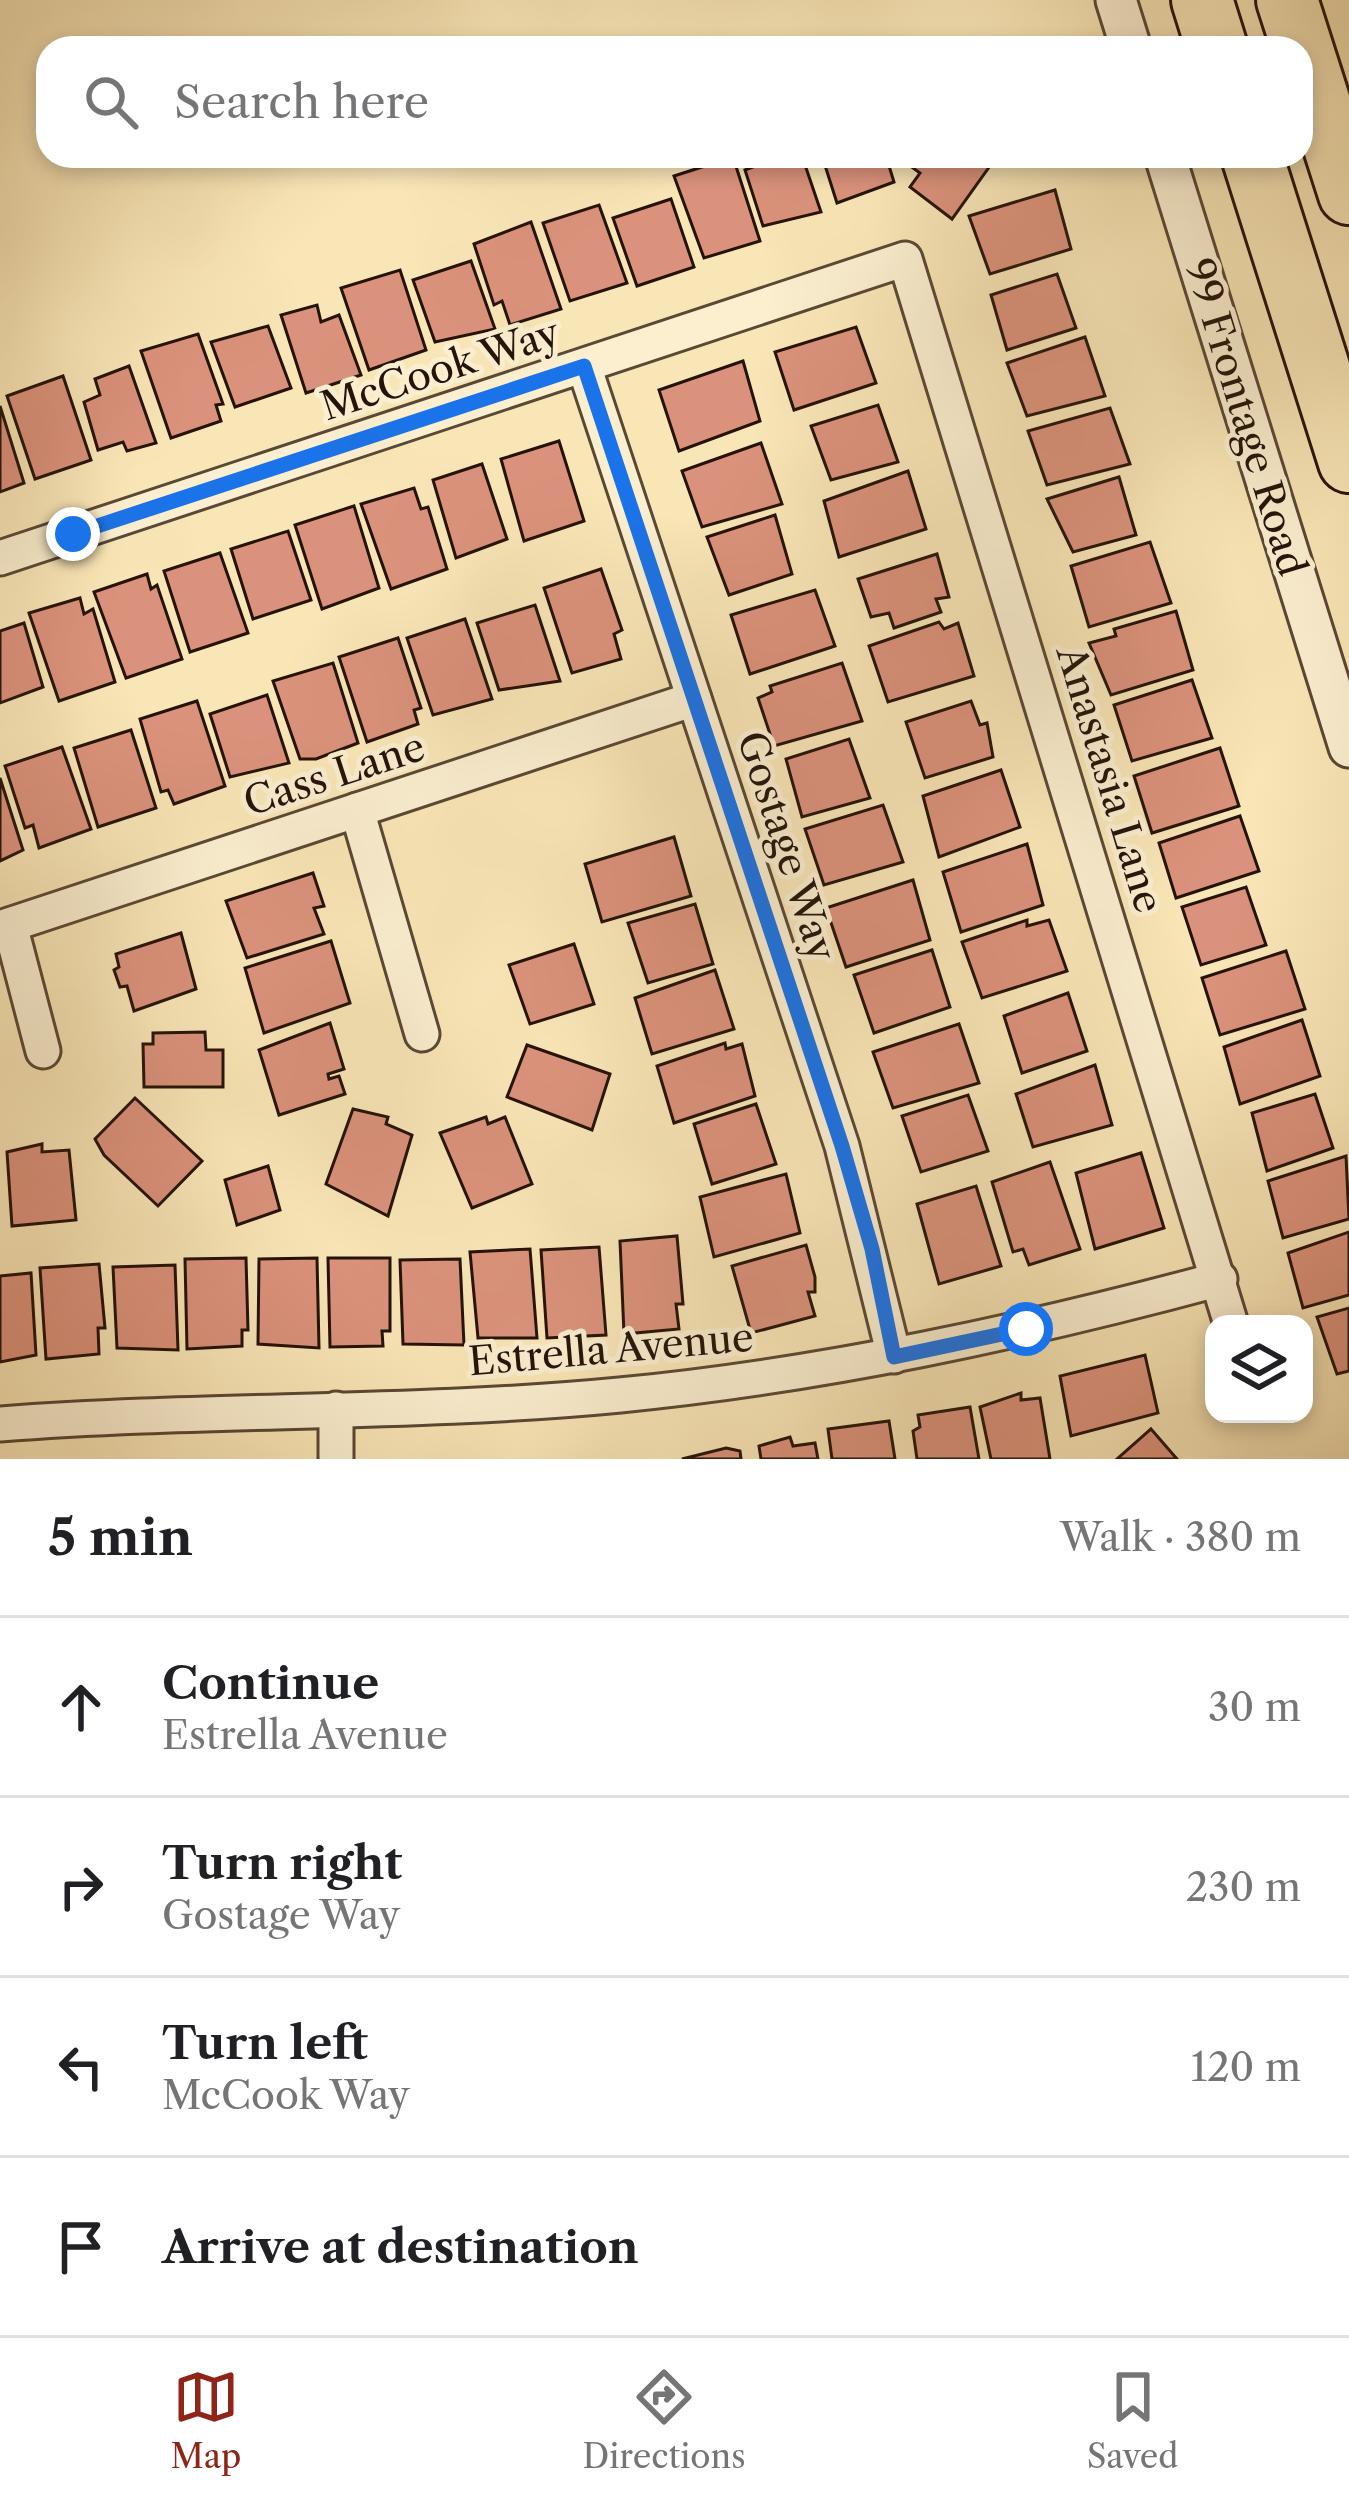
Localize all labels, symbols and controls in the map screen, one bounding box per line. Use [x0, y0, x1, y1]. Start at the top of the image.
search box [36, 36, 1313, 168]
icon: search [78, 69, 144, 135]
text: Search here [174, 74, 429, 130]
street label: 99 Frontage Road [1175, 253, 1317, 581]
street label: McCook Way [315, 308, 566, 430]
route end [46, 507, 100, 561]
street label: Anastasia Lane [1046, 639, 1173, 918]
street label: Cass Lane [237, 722, 431, 826]
street label: Gostage Way [727, 725, 847, 967]
route start [999, 1302, 1053, 1356]
street label: Estrella Avenue [467, 1313, 755, 1385]
map controls [1205, 1315, 1313, 1423]
button: layers [1205, 1315, 1313, 1423]
text: 5 min [48, 1506, 193, 1568]
text: Walk · 380 m [1060, 1513, 1301, 1561]
text: Continue [162, 1655, 379, 1711]
icon: ahead [48, 1674, 114, 1740]
text: 30 m [1208, 1683, 1301, 1731]
text: Estrella Avenue [162, 1711, 448, 1759]
text: Turn right [162, 1835, 402, 1891]
icon: right [48, 1854, 114, 1920]
text: 230 m [1186, 1863, 1301, 1911]
text: Gostage Way [162, 1891, 400, 1939]
text: Turn left [162, 2015, 368, 2071]
icon: left [48, 2034, 114, 2100]
text: 120 m [1191, 2043, 1301, 2091]
text: McCook Way [162, 2071, 410, 2119]
icon: arrive [48, 2214, 114, 2280]
text: Arrive at destination [162, 2219, 639, 2275]
tab: Map [171, 2364, 241, 2477]
tab: Directions [583, 2364, 746, 2477]
tab: Saved [1087, 2364, 1178, 2477]

